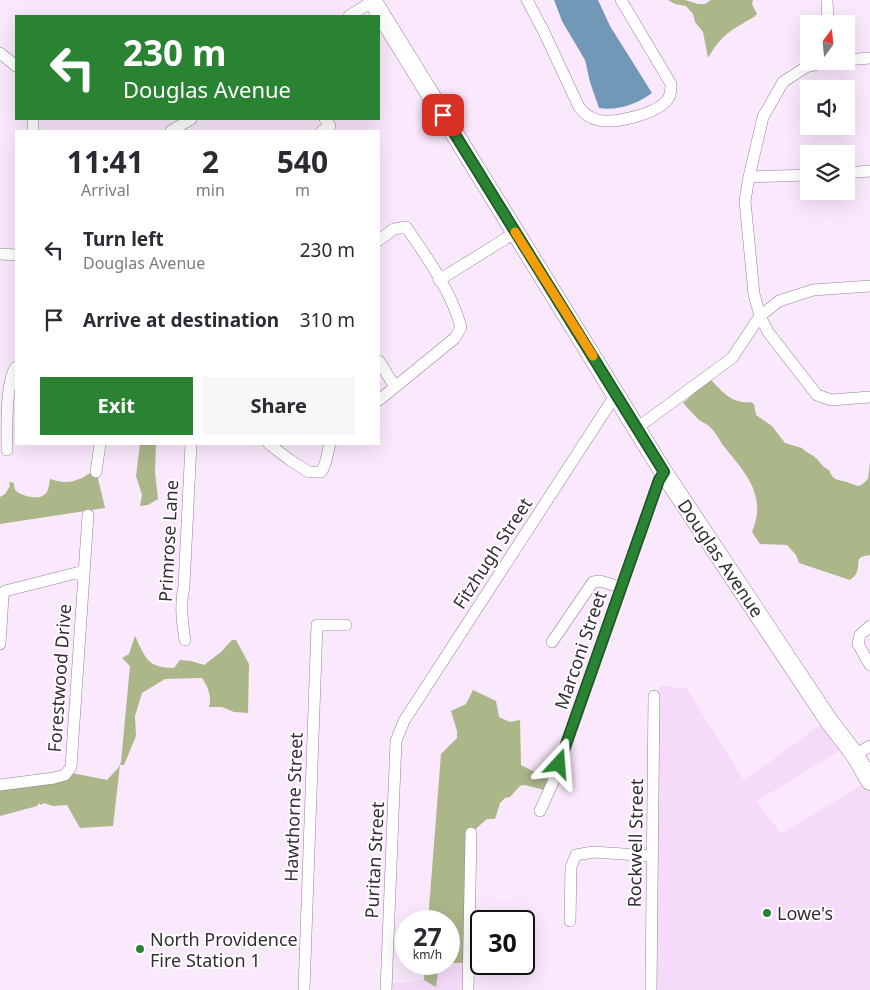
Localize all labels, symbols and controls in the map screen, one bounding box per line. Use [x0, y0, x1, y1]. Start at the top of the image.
north arrow [800, 15, 855, 70]
map controls [800, 15, 855, 200]
text: 230 m [123, 29, 226, 76]
icon: left [40, 35, 105, 100]
text: Douglas Avenue [123, 74, 291, 104]
button: sound [800, 80, 855, 135]
pin [422, 94, 464, 136]
icon: arrive [429, 101, 457, 129]
text: 11:41 [67, 141, 144, 182]
text: 2 [202, 141, 219, 182]
text: 540 [277, 141, 328, 182]
button: layers [800, 145, 855, 200]
text: Arrival [81, 179, 130, 201]
text: min [196, 179, 225, 201]
text: m [295, 179, 310, 201]
text: Turn left [83, 226, 164, 252]
icon: left [40, 236, 68, 264]
text: 230 m [300, 237, 355, 263]
text: Douglas Avenue [83, 252, 205, 274]
icon: arrive [40, 306, 68, 334]
text: Arrive at destination [83, 307, 279, 333]
text: 310 m [300, 307, 355, 333]
button: Exit [40, 377, 193, 435]
button: Share [203, 377, 355, 435]
street label: Primrose Lane [153, 479, 183, 603]
street label: Fitzhugh Street [447, 492, 537, 613]
street label: Douglas Avenue [673, 494, 769, 622]
street label: Marconi Street [549, 587, 612, 712]
street label: Forestwood Drive [42, 603, 76, 753]
street label: Hawthorne Street [278, 731, 308, 882]
position arrow [532, 737, 584, 789]
street label: Rockwell Street [622, 778, 648, 908]
street label: Puritan Street [359, 801, 389, 919]
place label: Lowe's [777, 901, 833, 925]
marker: Lowe's [761, 907, 773, 919]
speed limit sign: 30 [470, 910, 535, 975]
text: 27 [413, 919, 442, 953]
place label: North Providence Fire Station 1 [150, 927, 298, 972]
marker: North Providence Fire Station 1 [134, 943, 146, 955]
text: km/h [413, 946, 442, 963]

